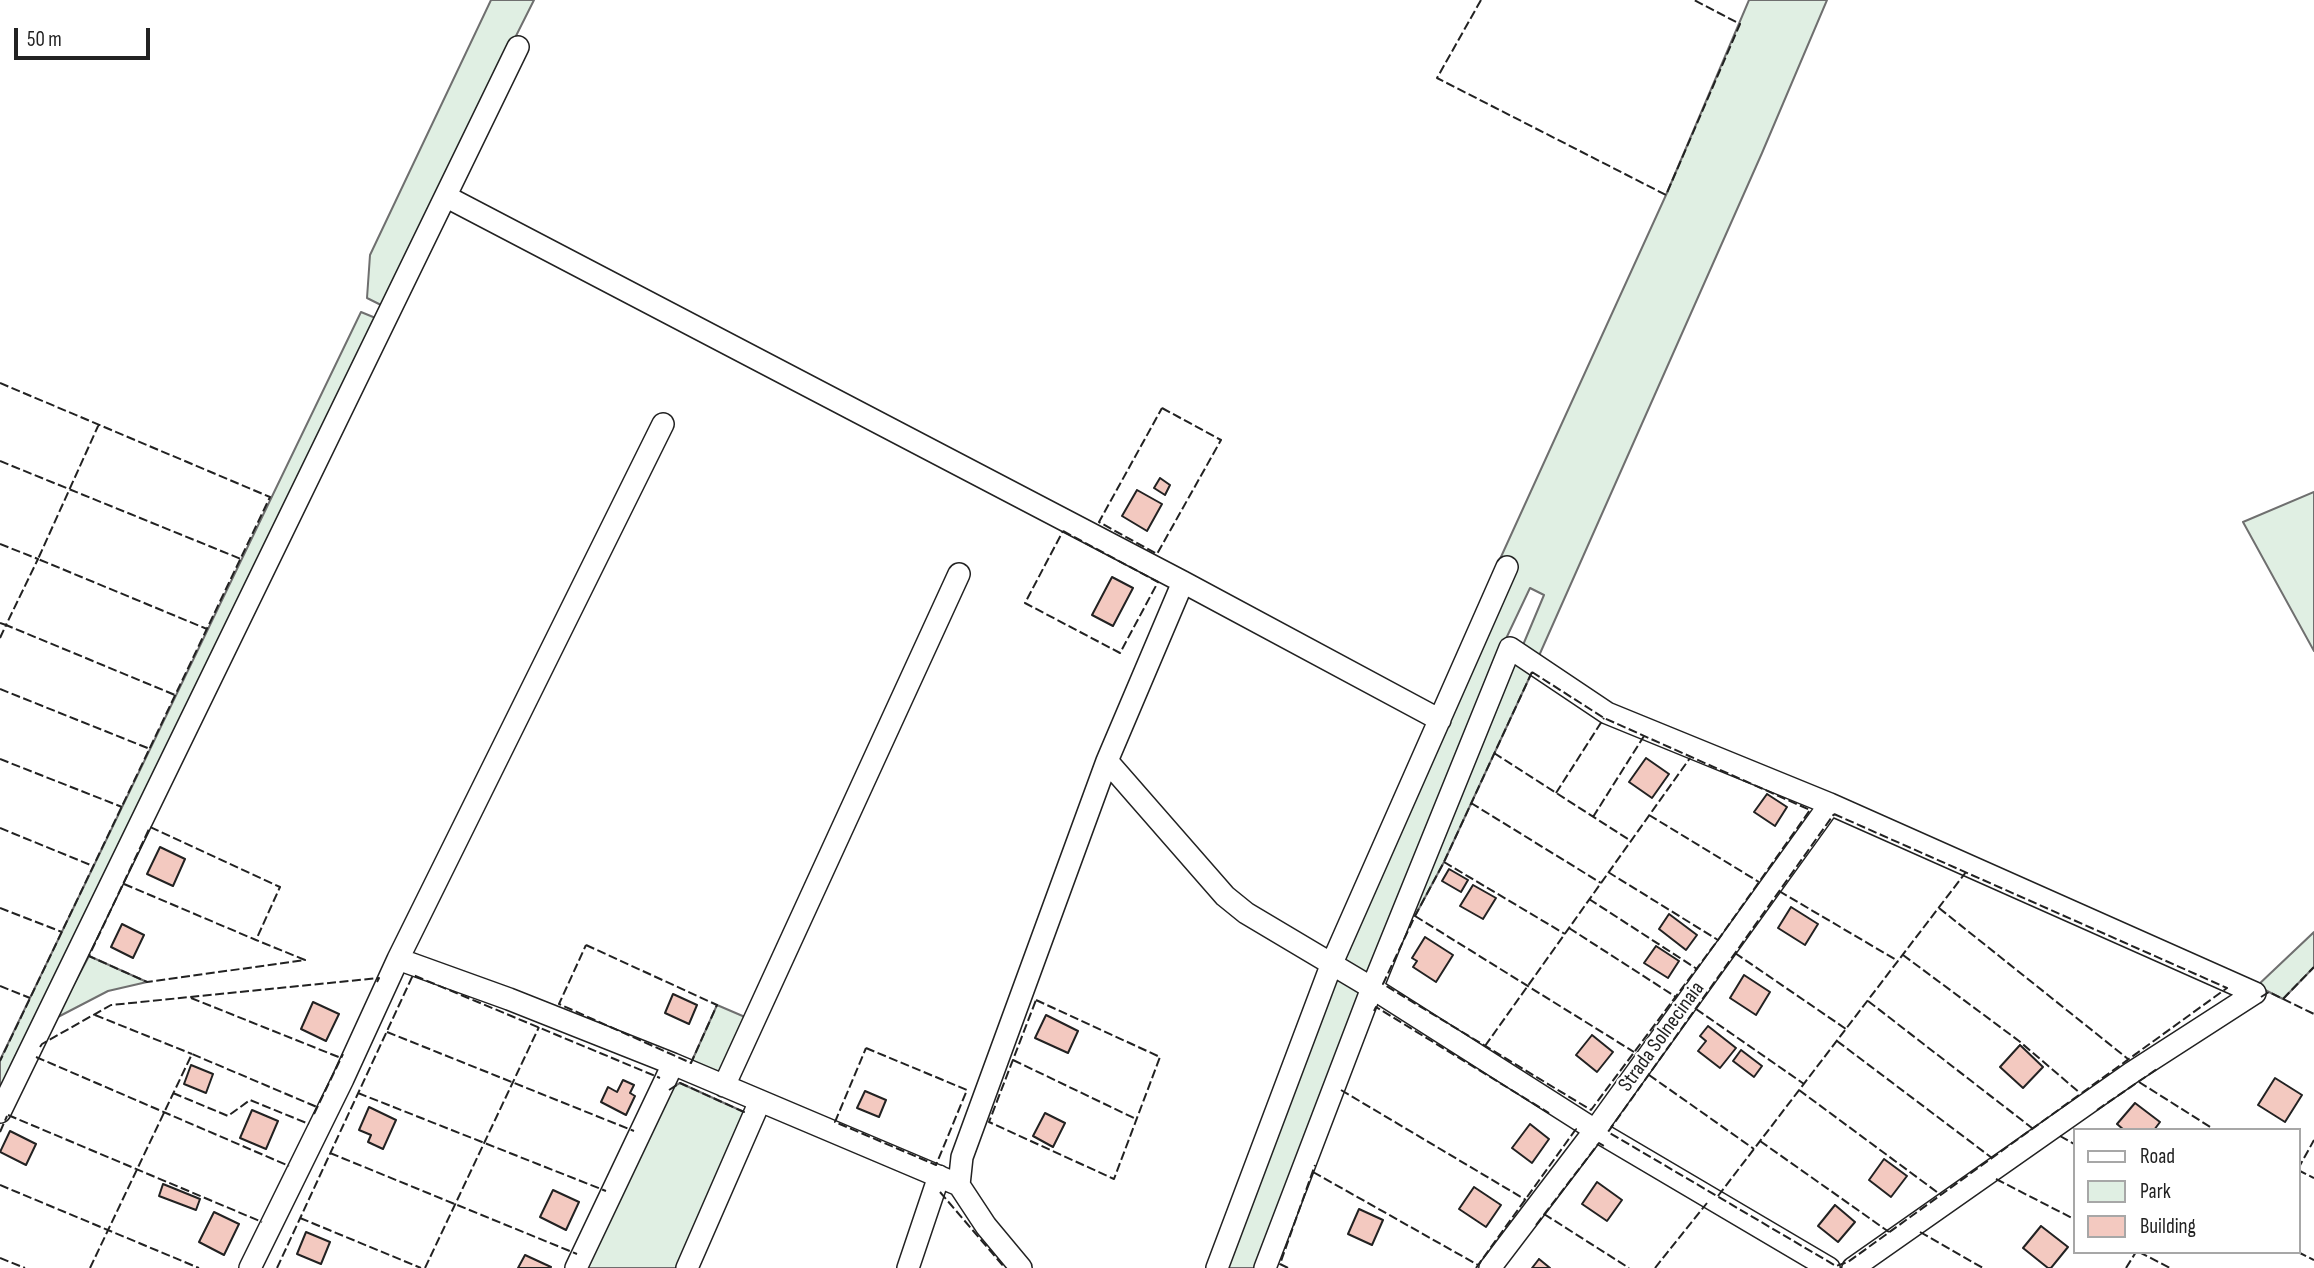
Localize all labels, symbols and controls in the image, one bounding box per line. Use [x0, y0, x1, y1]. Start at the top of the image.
scale bar [18, 14, 154, 58]
text: 50 m [27, 27, 62, 52]
street label: Strada Solnecinaia [1614, 977, 1710, 1097]
legend [2072, 1128, 2300, 1254]
text: Road [2140, 1144, 2175, 1169]
text: Park [2140, 1179, 2171, 1204]
text: Building [2140, 1214, 2196, 1239]

